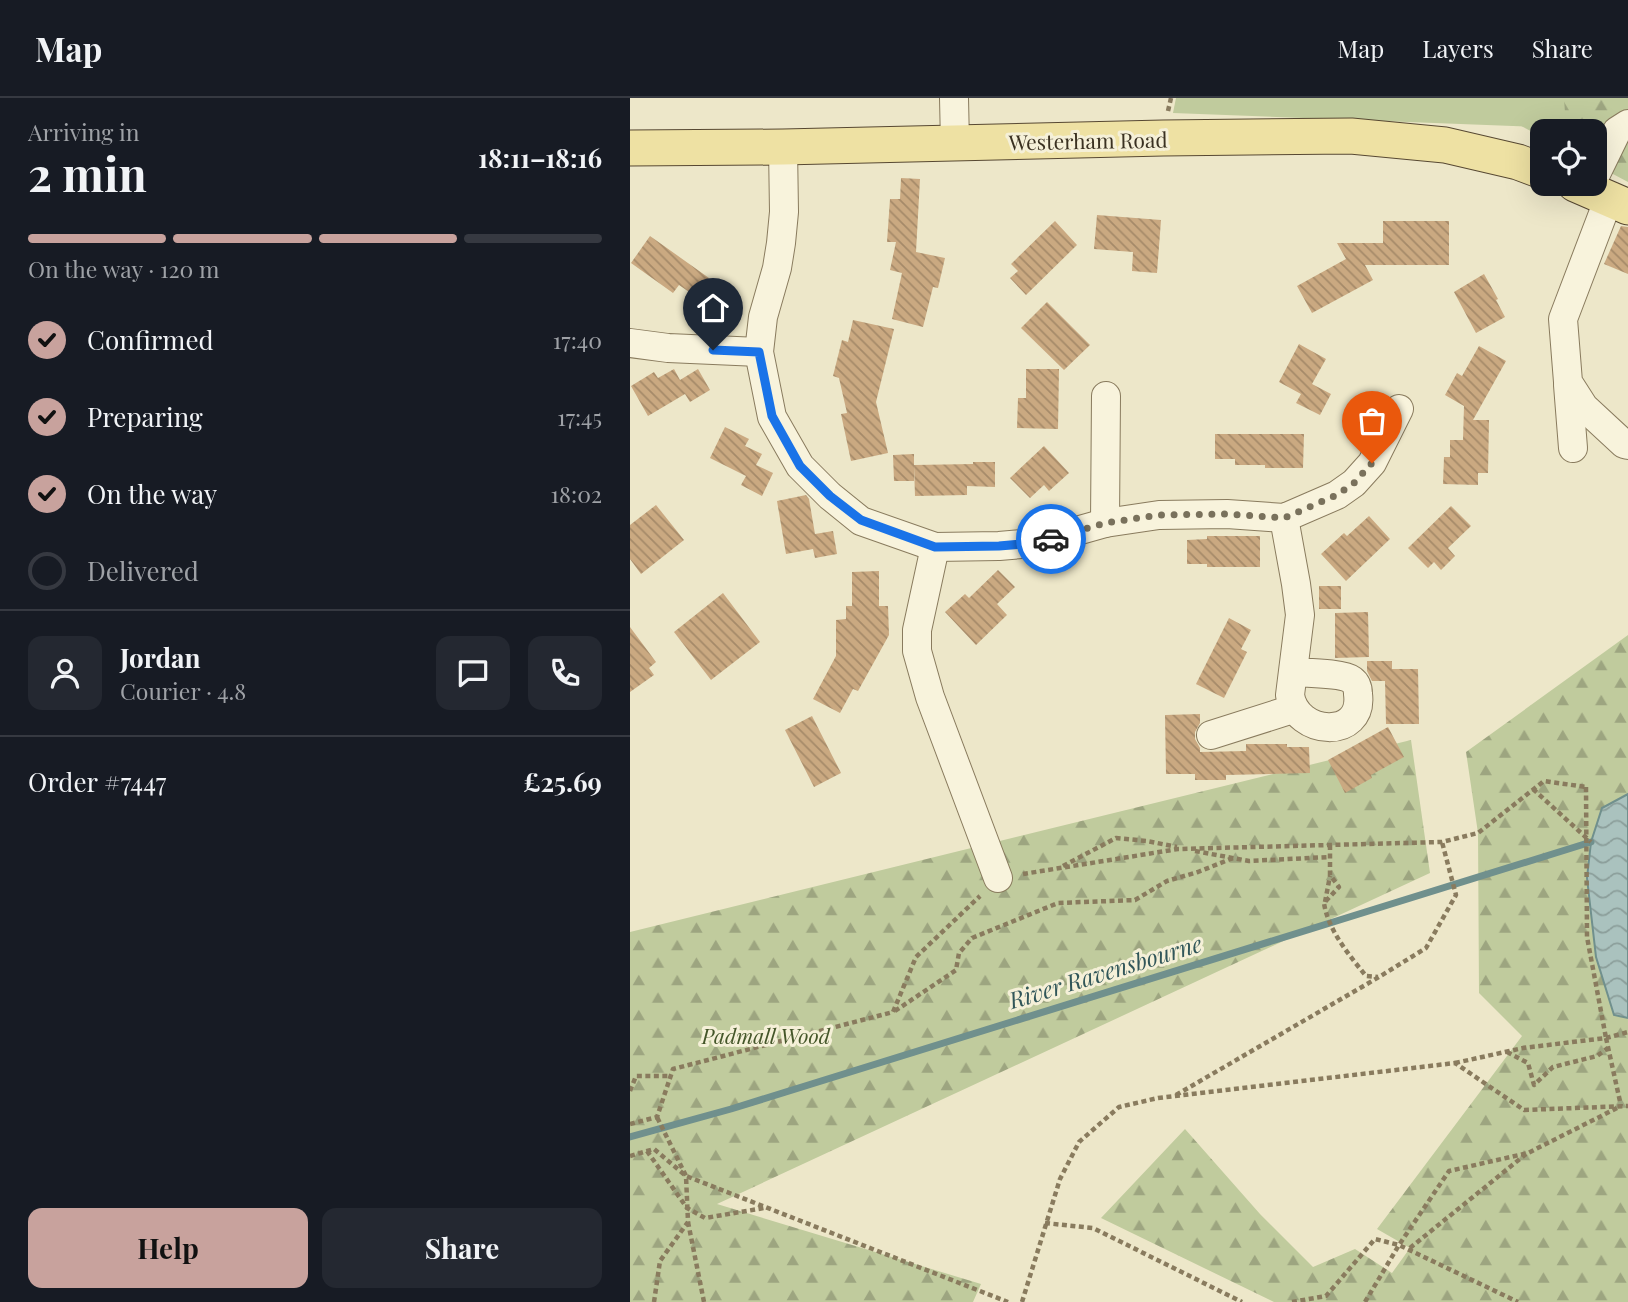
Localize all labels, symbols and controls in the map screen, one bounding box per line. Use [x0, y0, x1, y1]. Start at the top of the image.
text: Map [35, 26, 102, 70]
text: Map [1338, 32, 1384, 64]
text: Layers [1422, 32, 1494, 64]
text: Share [1532, 32, 1593, 64]
text: Arriving in [28, 116, 140, 147]
map controls [1530, 119, 1607, 196]
button: locate [1530, 119, 1607, 196]
street label: Westerham Road [1007, 125, 1168, 155]
text: 18:11–18:16 [478, 140, 602, 175]
text: 2 min [28, 142, 147, 204]
text: On the way · 120 m [28, 253, 220, 284]
pin [683, 278, 743, 350]
icon: home [694, 289, 732, 327]
icon: check [28, 321, 66, 359]
text: Confirmed [87, 322, 214, 357]
text: 17:40 [553, 324, 602, 355]
pin [1342, 391, 1402, 463]
icon: check [28, 398, 66, 436]
text: Preparing [87, 399, 203, 434]
text: 17:45 [557, 401, 602, 432]
icon: bag [1353, 402, 1391, 440]
icon: check [28, 475, 66, 513]
text: On the way [87, 476, 217, 511]
text: 18:02 [551, 478, 602, 509]
courier [1016, 504, 1086, 574]
icon: car [1032, 520, 1070, 558]
text: Delivered [87, 553, 199, 588]
button: person [28, 636, 102, 710]
button: chat [436, 636, 510, 710]
button: phone [528, 636, 602, 710]
text: Jordan [120, 640, 200, 675]
text: Courier · 4.8 [120, 675, 246, 706]
text: Order #7447 [28, 764, 166, 799]
text: £25.69 [523, 764, 602, 799]
water label: River Ravensbourne [1004, 927, 1205, 1015]
park label: Padmall Wood [701, 1021, 831, 1049]
button: Help [28, 1208, 308, 1288]
button: Share [322, 1208, 602, 1288]

